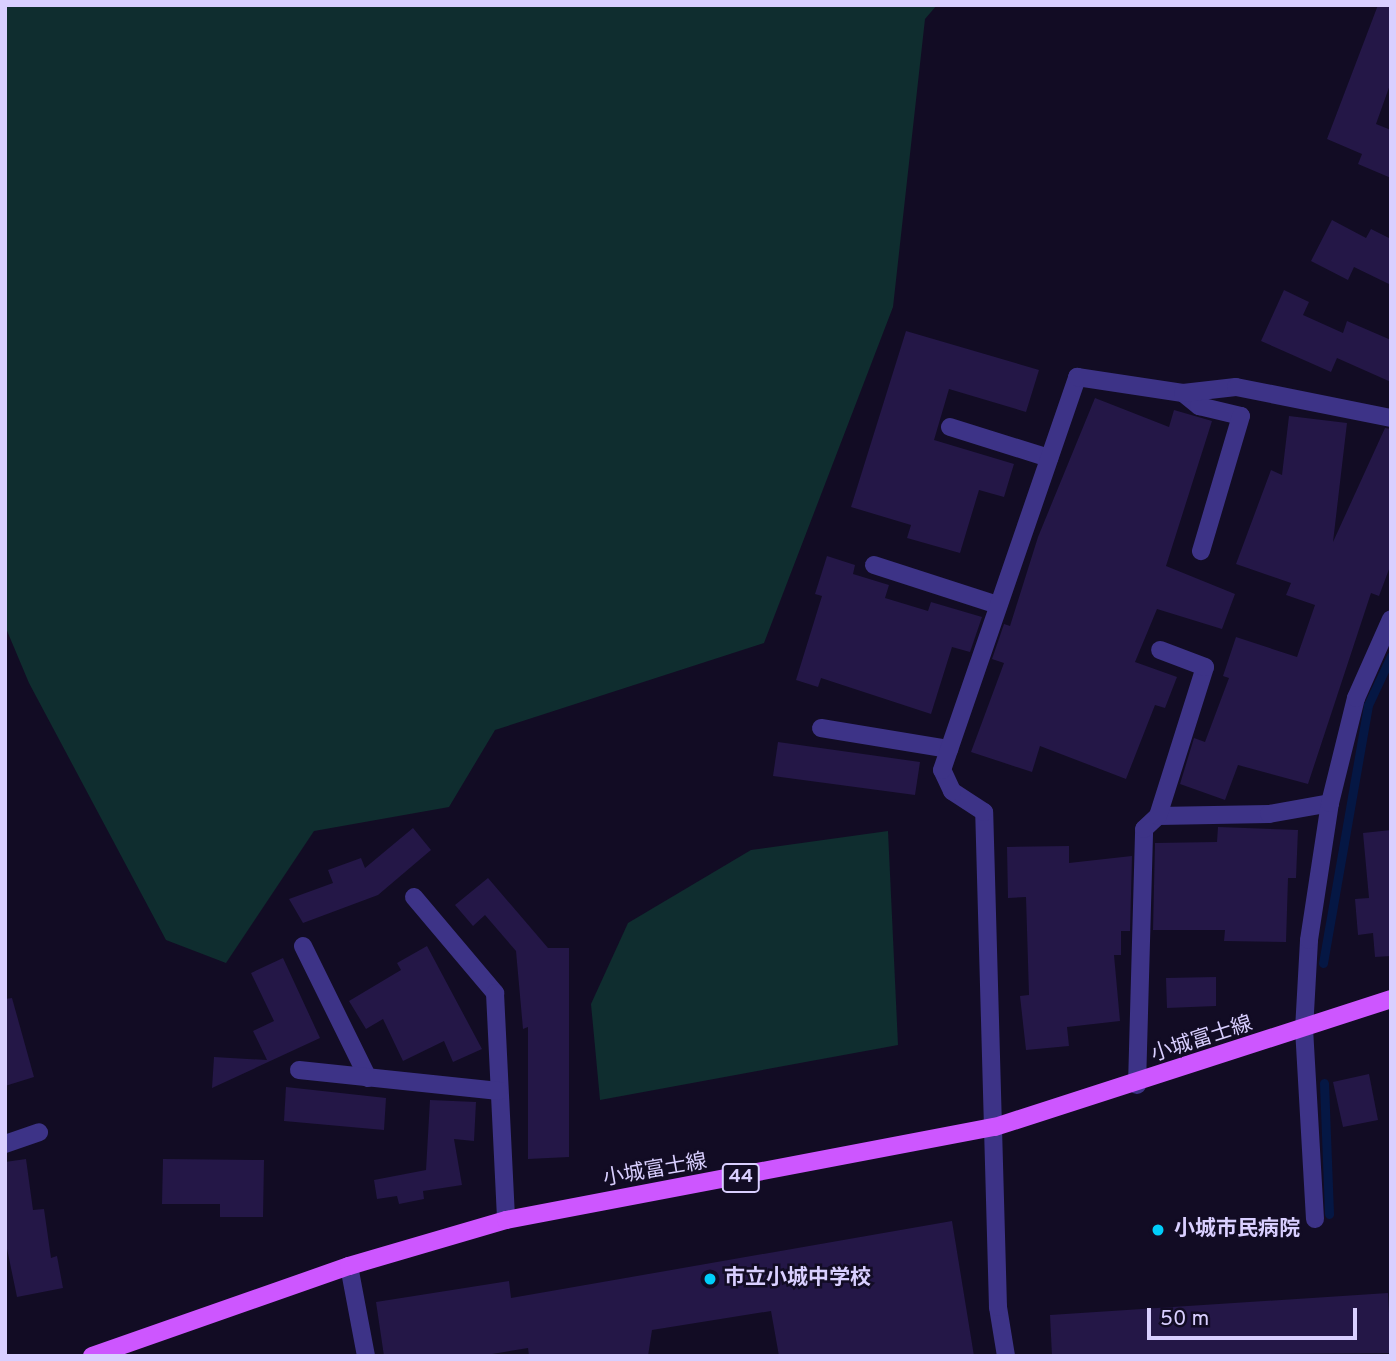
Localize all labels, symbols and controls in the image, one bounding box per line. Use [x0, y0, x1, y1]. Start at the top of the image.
street label: 小城富士線 [1148, 1012, 1256, 1068]
street label: 小城富士線 [601, 1149, 709, 1193]
road number: 44 [722, 1162, 760, 1194]
place label: 小城市民病院 [1174, 1217, 1300, 1243]
marker: 小城市民病院 [1148, 1220, 1168, 1240]
place label: 市立小城中学校 [724, 1266, 871, 1292]
marker: 市立小城中学校 [702, 1271, 718, 1287]
scale bar [1151, 1294, 1361, 1338]
text: 50 m [1160, 1306, 1209, 1333]

